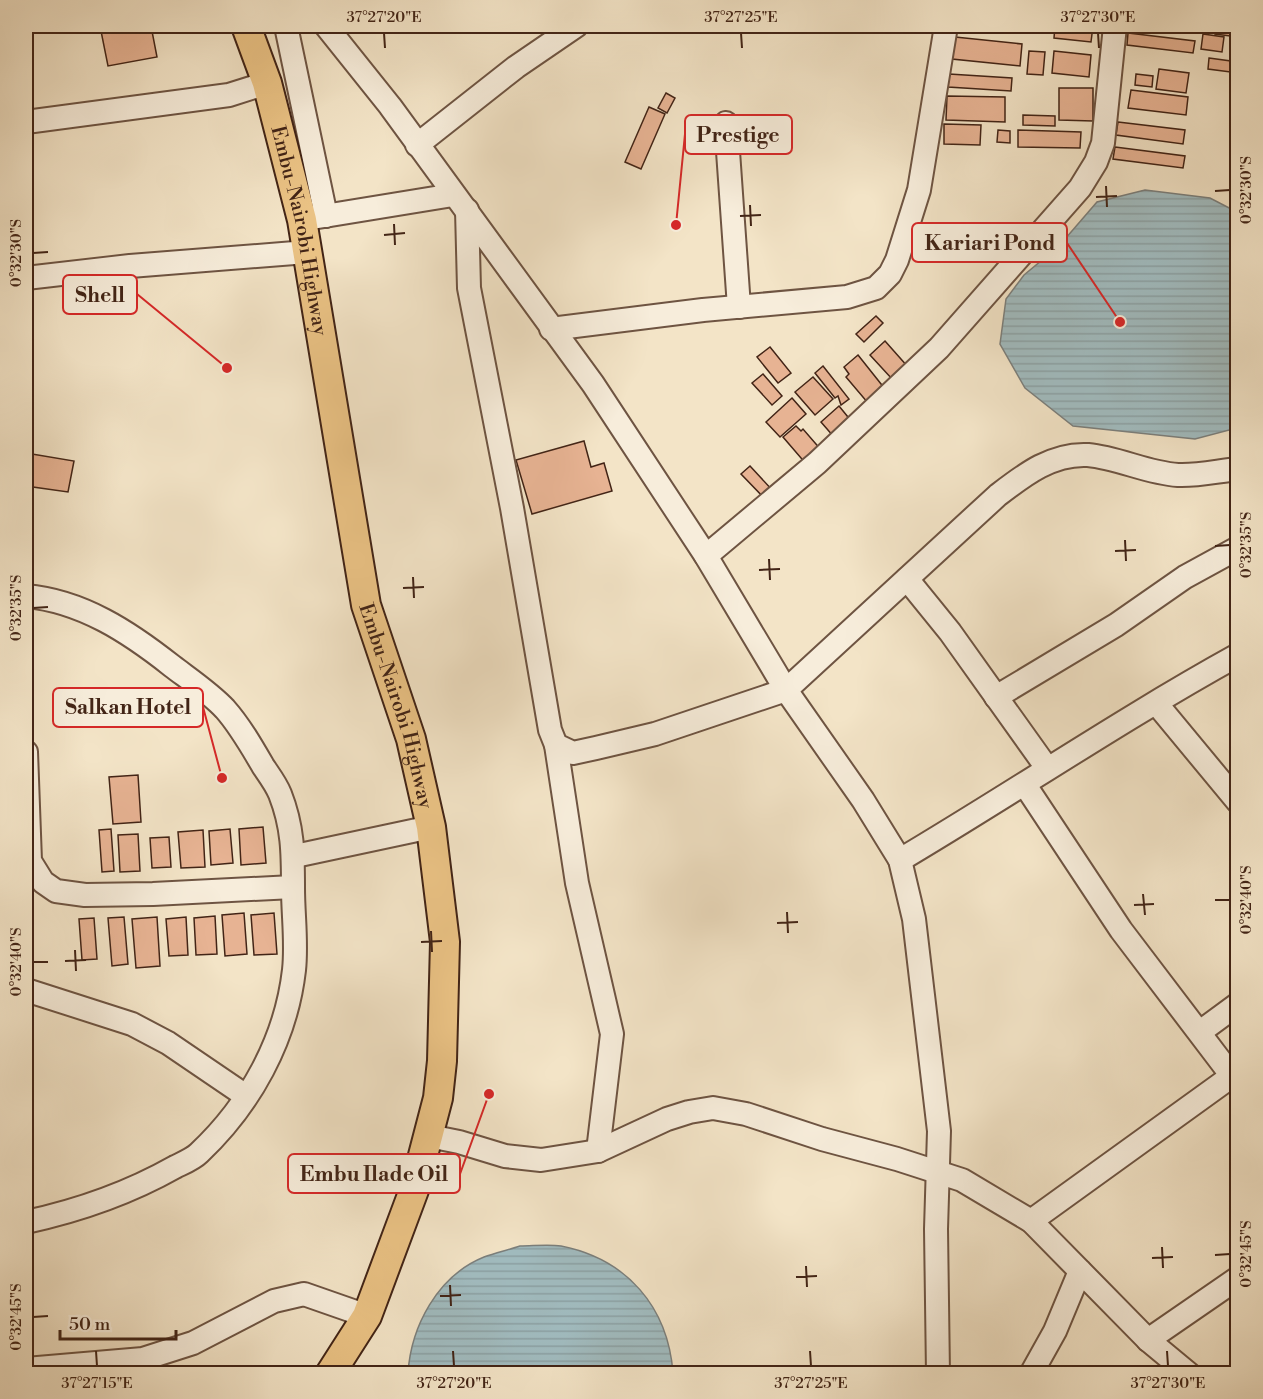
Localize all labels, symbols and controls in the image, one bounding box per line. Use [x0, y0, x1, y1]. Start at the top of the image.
text: 37°27'20"E [346, 8, 422, 27]
text: 37°27'25"E [704, 8, 778, 27]
text: 37°27'30"E [1061, 8, 1135, 27]
callout: Prestige [685, 115, 792, 154]
street label: Embu-Nairobi Highway [264, 123, 332, 338]
text: Prestige [696, 123, 780, 149]
text: 0°32'30"S [1237, 156, 1256, 224]
text: 0°32'30"S [7, 219, 26, 287]
callout: Kariari Pond [912, 223, 1067, 262]
text: Kariari Pond [925, 231, 1055, 257]
callout: Shell [63, 275, 137, 314]
text: Shell [75, 283, 125, 309]
text: 0°32'35"S [1237, 512, 1256, 578]
text: 0°32'35"S [7, 575, 26, 641]
street label: Embu-Nairobi Highway [352, 600, 438, 812]
callout: Salkan Hotel [53, 688, 203, 727]
text: Salkan Hotel [65, 695, 191, 721]
text: 0°32'40"S [1237, 866, 1256, 935]
text: 0°32'40"S [7, 928, 26, 997]
callout: Embu Ilade Oil [288, 1154, 460, 1193]
text: Embu Ilade Oil [300, 1162, 448, 1188]
text: 0°32'45"S [1237, 1220, 1256, 1288]
text: 0°32'45"S [7, 1283, 26, 1351]
scale bar [60, 1303, 176, 1341]
text: 50 m [69, 1313, 111, 1336]
text: 37°27'15"E [61, 1374, 133, 1393]
text: 37°27'20"E [416, 1374, 492, 1393]
text: 37°27'25"E [774, 1374, 848, 1393]
text: 37°27'30"E [1131, 1374, 1205, 1393]

